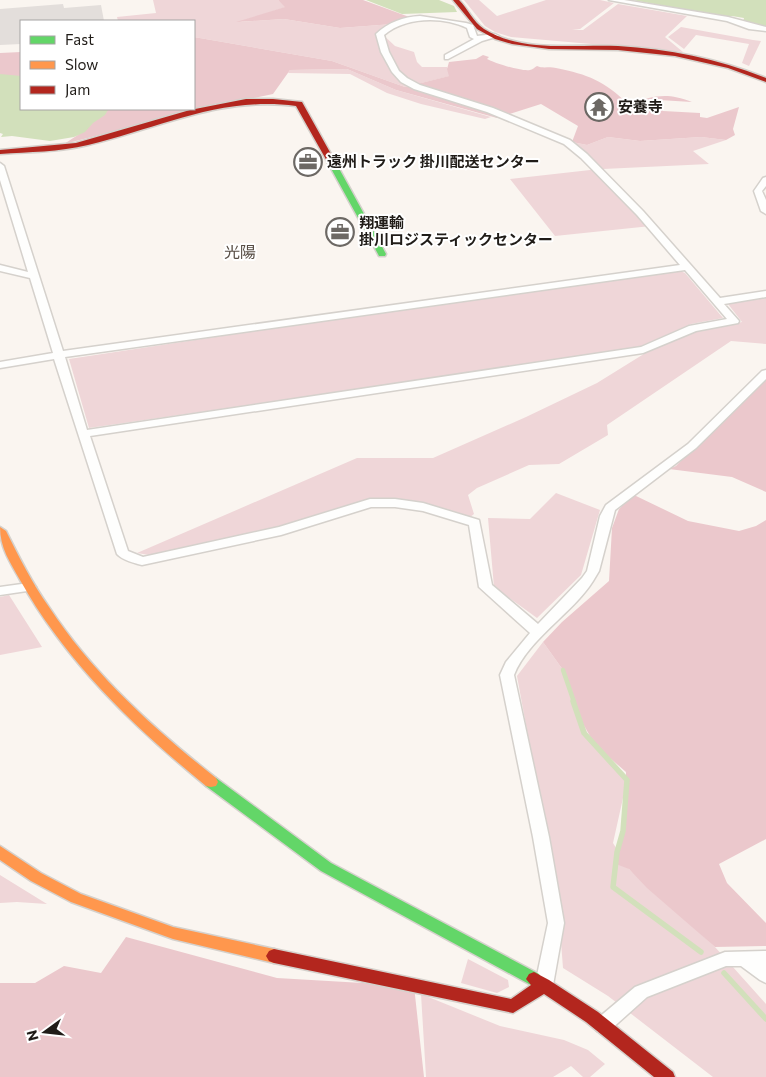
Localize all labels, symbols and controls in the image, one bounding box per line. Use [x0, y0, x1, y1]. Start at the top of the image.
legend [20, 20, 195, 110]
text: Fast [65, 30, 94, 48]
text: Slow [65, 55, 98, 73]
text: Jam [65, 80, 90, 98]
temple icon: 安養寺 [584, 92, 614, 122]
place label: 安養寺 [618, 97, 663, 115]
office icon: 遠州トラック 掛川配送センター [293, 147, 323, 177]
place label: 遠州トラック 掛川配送センター [327, 152, 540, 170]
place label: 翔運輸 掛川ロジスティックセンター [359, 213, 553, 248]
office icon: 翔運輸 掛川ロジスティックセンター [325, 217, 355, 247]
district label: 光陽 [224, 242, 256, 261]
north arrow [20, 1007, 70, 1057]
text: N [22, 1028, 42, 1043]

